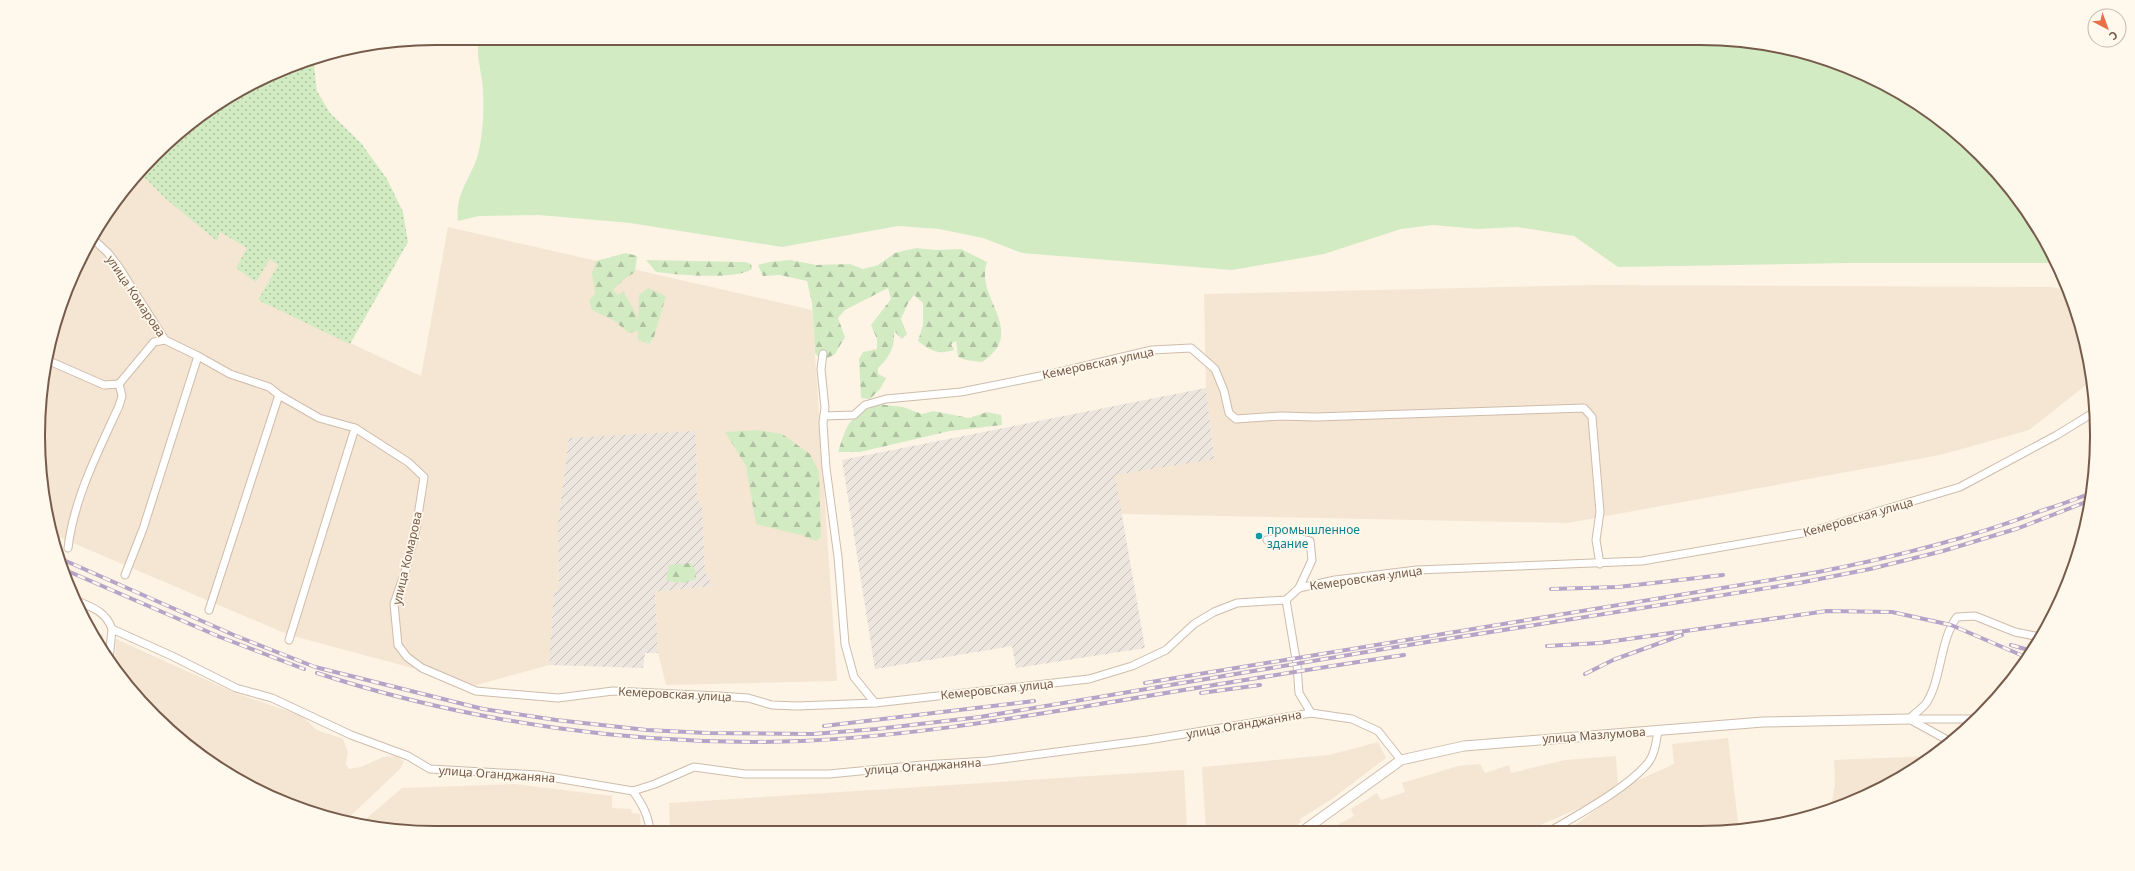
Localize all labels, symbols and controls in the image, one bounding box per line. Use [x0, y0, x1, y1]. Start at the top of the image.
north arrow [2087, 8, 2127, 48]
text: С [2106, 28, 2121, 44]
street label: улица Комарова [102, 252, 170, 340]
street label: Кемеровская улица [1041, 343, 1155, 383]
street label: Кемеровская улица [1801, 493, 1915, 541]
street label: улица Комарова [388, 510, 426, 606]
place label: промышленное здание [1267, 521, 1360, 552]
marker: промышленное здание [1254, 531, 1264, 541]
street label: Кемеровская улица [1309, 562, 1423, 594]
street label: Кемеровская улица [940, 675, 1054, 703]
street label: Кемеровская улица [618, 683, 732, 705]
street label: улица Оганджаняна [1185, 705, 1303, 743]
street label: улица Мазлумова [1542, 723, 1646, 747]
street label: улица Оганджаняна [864, 753, 982, 779]
street label: улица Оганджаняна [438, 761, 556, 787]

